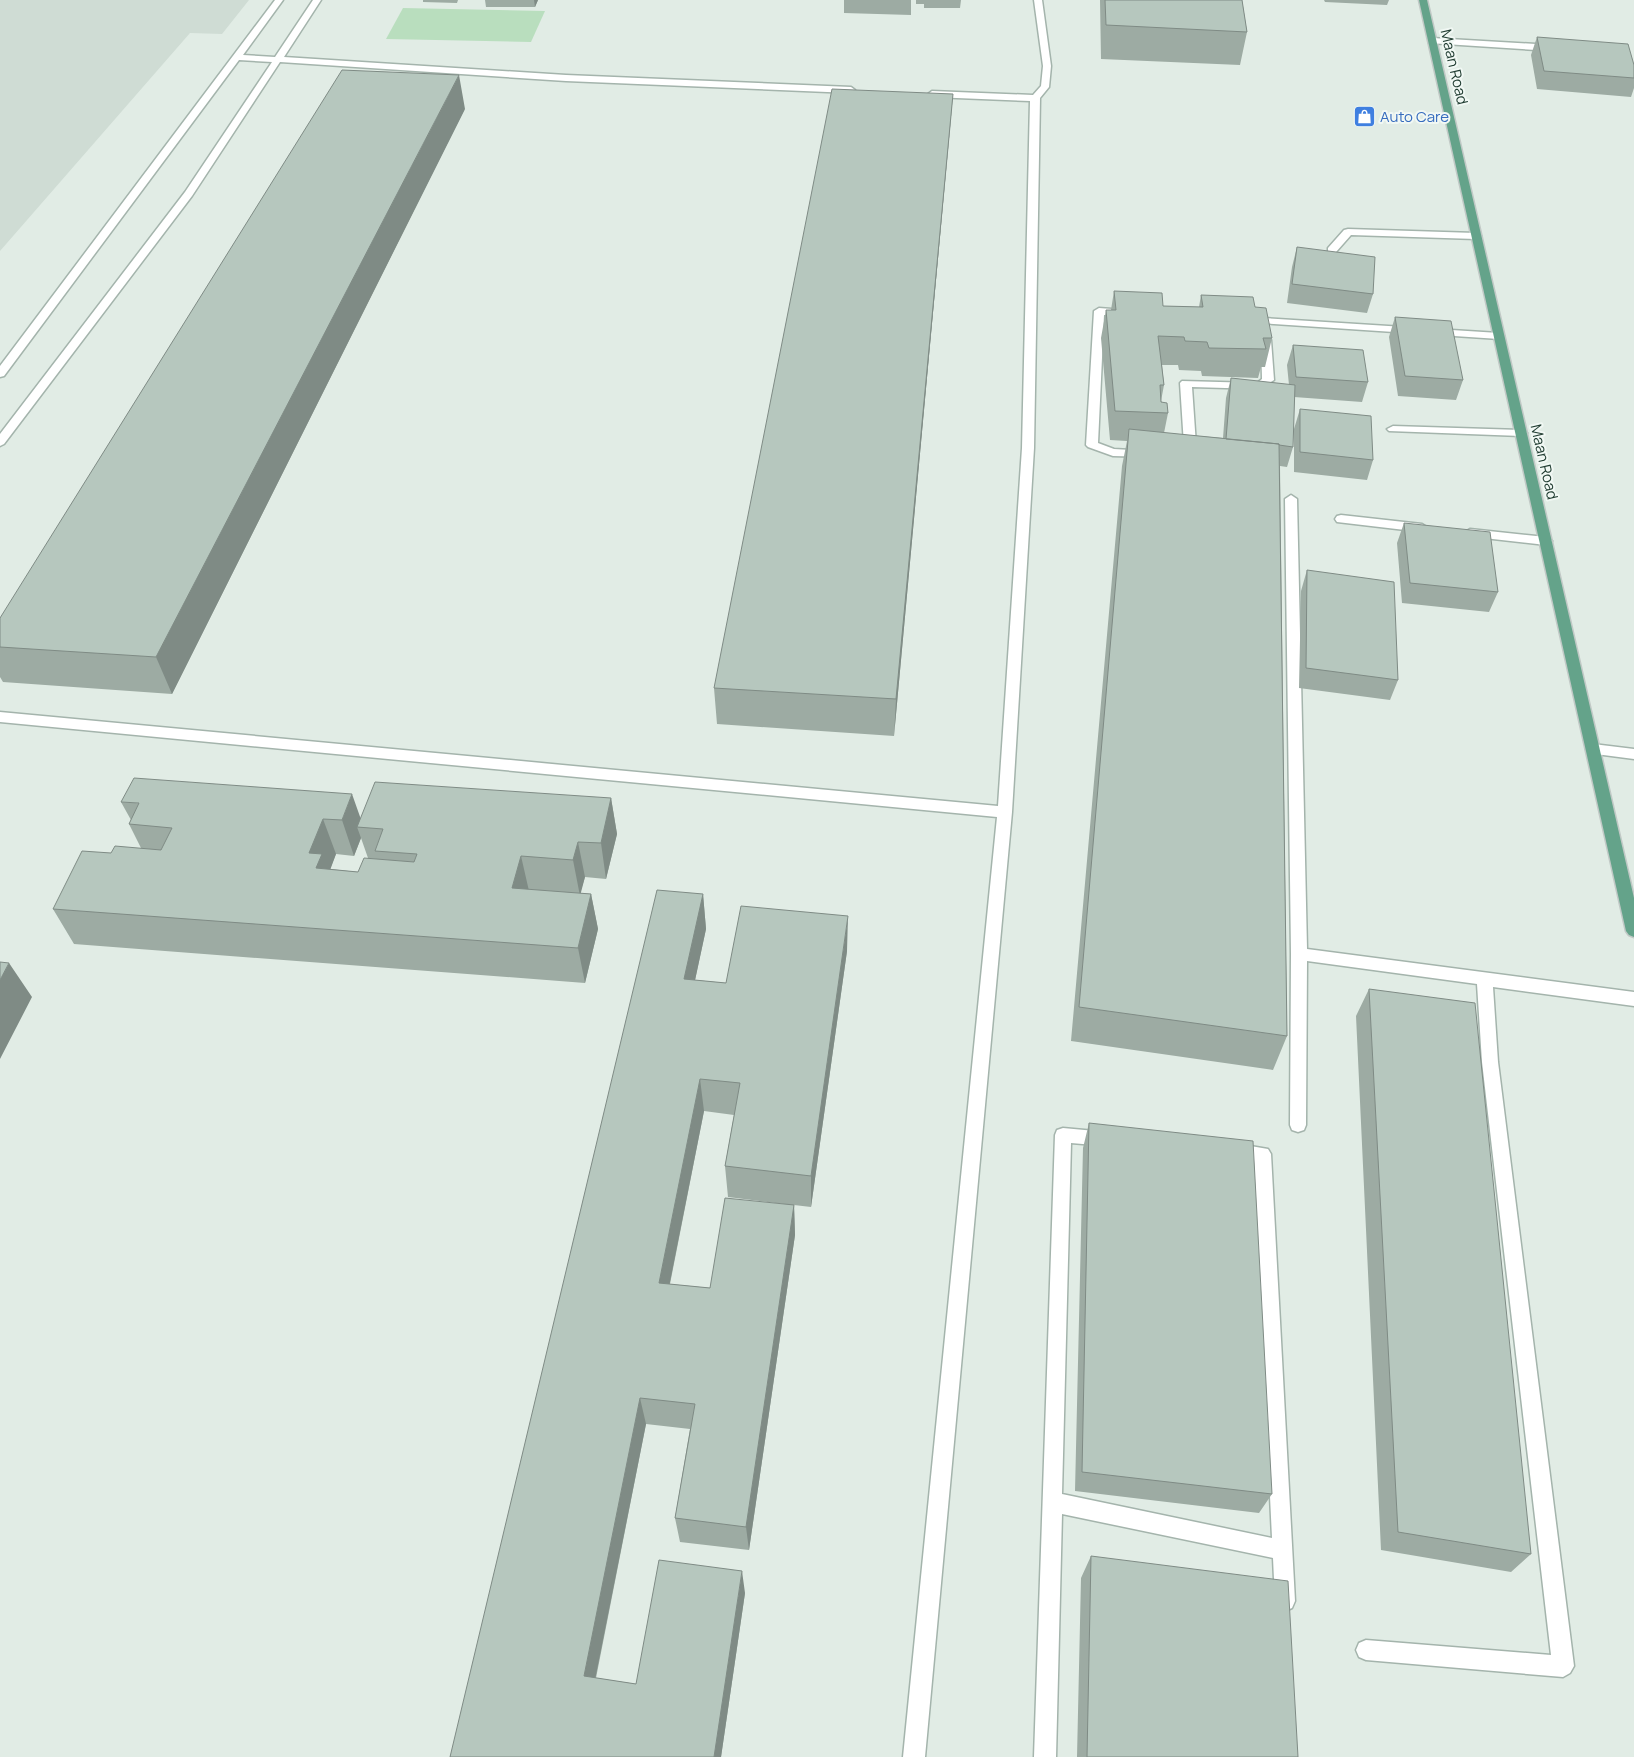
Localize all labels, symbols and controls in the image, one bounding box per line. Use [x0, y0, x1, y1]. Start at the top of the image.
street label: Maan Road [1436, 27, 1473, 107]
shop icon: Auto Care [1352, 105, 1376, 129]
place label: Auto Care [1380, 106, 1449, 127]
street label: Maan Road [1526, 422, 1563, 502]

